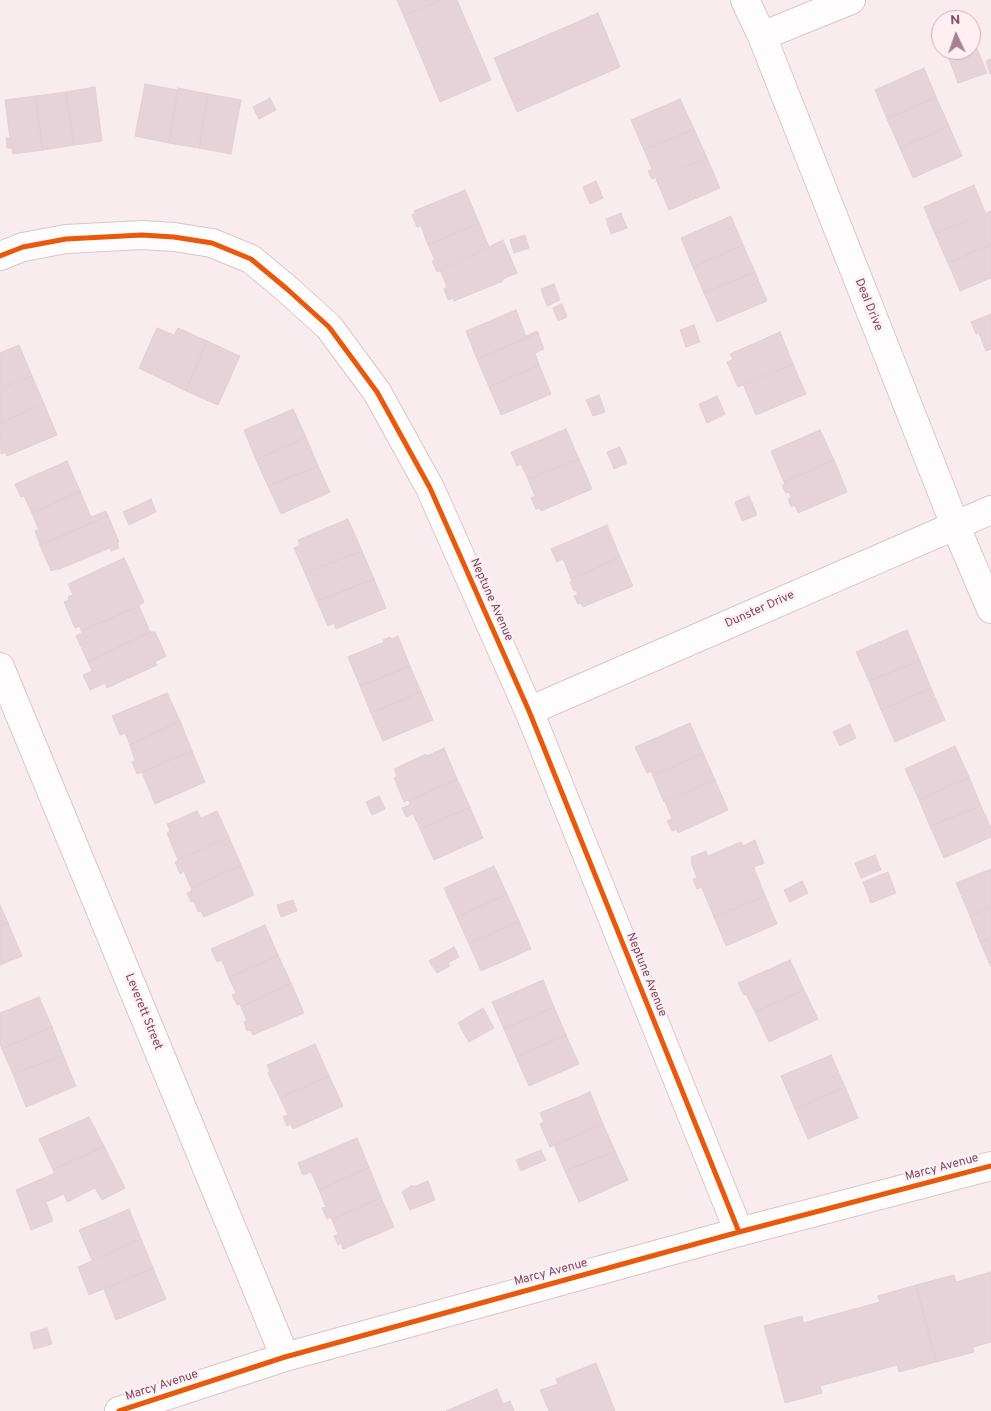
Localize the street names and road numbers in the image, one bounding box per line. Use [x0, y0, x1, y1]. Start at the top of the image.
street label: Deal Drive [851, 277, 885, 333]
street label: Neptune Avenue [466, 556, 516, 644]
street label: Dunster Drive [723, 588, 797, 632]
street label: Neptune Avenue [623, 931, 669, 1019]
street label: Leverett Street [121, 972, 165, 1052]
street label: Marcy Avenue [904, 1151, 980, 1185]
street label: Marcy Avenue [513, 1256, 589, 1290]
street label: Marcy Avenue [124, 1367, 200, 1405]

